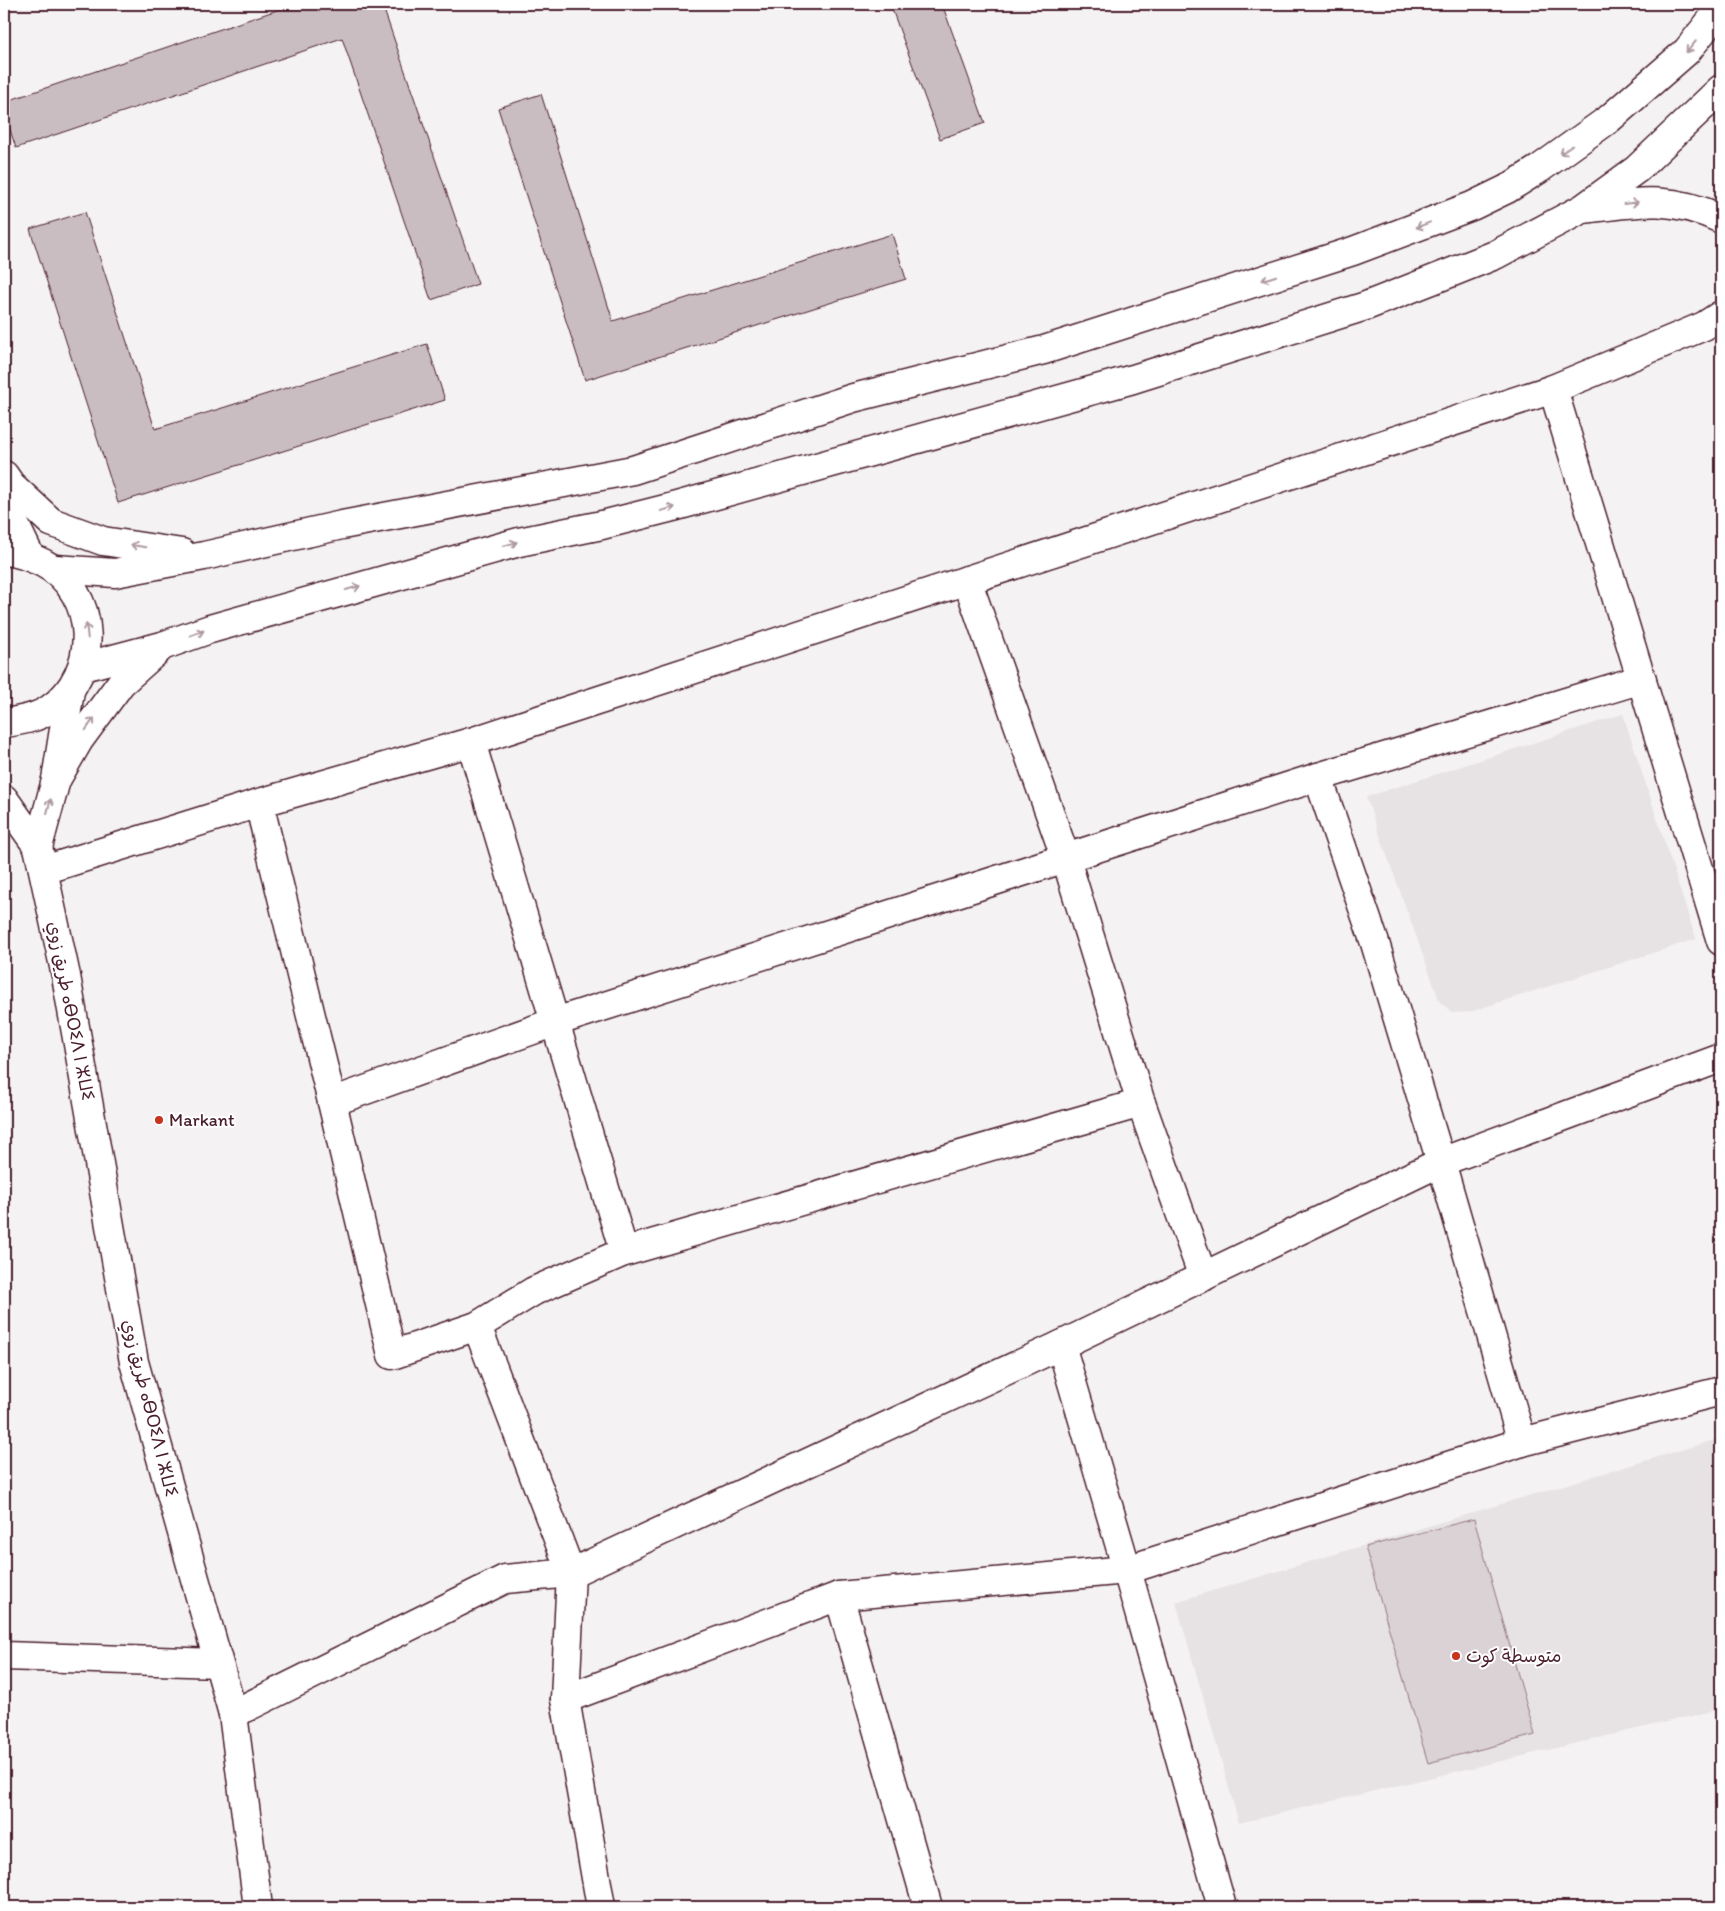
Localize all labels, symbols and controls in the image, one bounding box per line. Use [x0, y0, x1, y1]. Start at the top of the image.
one-way arrow [1685, 40, 1696, 53]
one-way arrow [1559, 145, 1573, 155]
one-way arrow [1622, 198, 1638, 208]
one-way arrow [1416, 221, 1431, 230]
one-way arrow [1262, 274, 1278, 284]
one-way arrow [660, 503, 676, 513]
one-way arrow [501, 539, 517, 549]
one-way arrow [130, 541, 146, 551]
one-way arrow [345, 582, 361, 592]
one-way arrow [82, 623, 92, 639]
one-way arrow [189, 628, 204, 637]
one-way arrow [85, 717, 95, 731]
one-way arrow [45, 798, 55, 814]
street label: طريق زوي ⴰⴱⵔⵉⴷ ⵏ ⵣⵡⵉ [41, 920, 99, 1103]
place label: Markant [169, 1109, 235, 1131]
marker: Markant [153, 1114, 165, 1126]
street label: طريق زوي ⴰⴱⵔⵉⴷ ⵏ ⵣⵡⵉ [115, 1317, 183, 1499]
place label: متوسطة كوت [1466, 1645, 1562, 1668]
marker: متوسطة كوت [1450, 1650, 1462, 1662]

